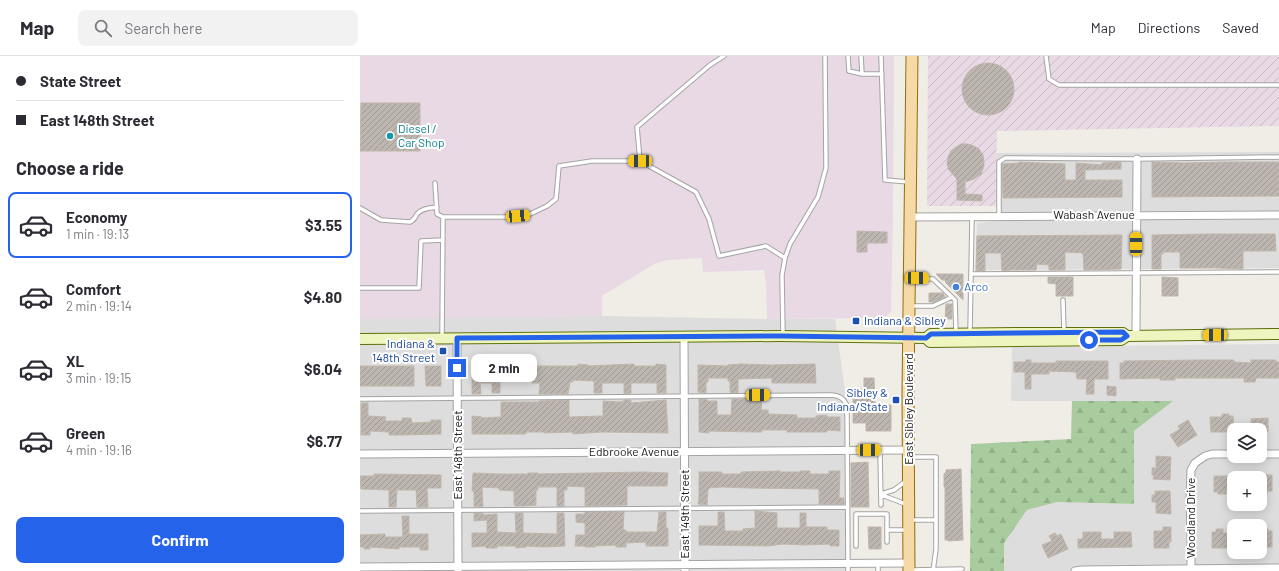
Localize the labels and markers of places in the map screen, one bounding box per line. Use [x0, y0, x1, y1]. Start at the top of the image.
place label: Diesel / Car Shop [398, 121, 445, 149]
marker: Diesel / Car Shop [385, 131, 395, 141]
place label: Arco [964, 279, 988, 293]
marker: Arco [951, 282, 961, 292]
place label: Indiana & Sibley [864, 313, 946, 327]
marker: Indiana & Sibley [851, 316, 861, 326]
place label: Indiana & 148th Street [372, 336, 435, 364]
marker: Indiana & 148th Street [438, 346, 448, 356]
place label: Sibley & Indiana/State [817, 385, 888, 413]
marker: Sibley & Indiana/State [891, 395, 901, 405]

